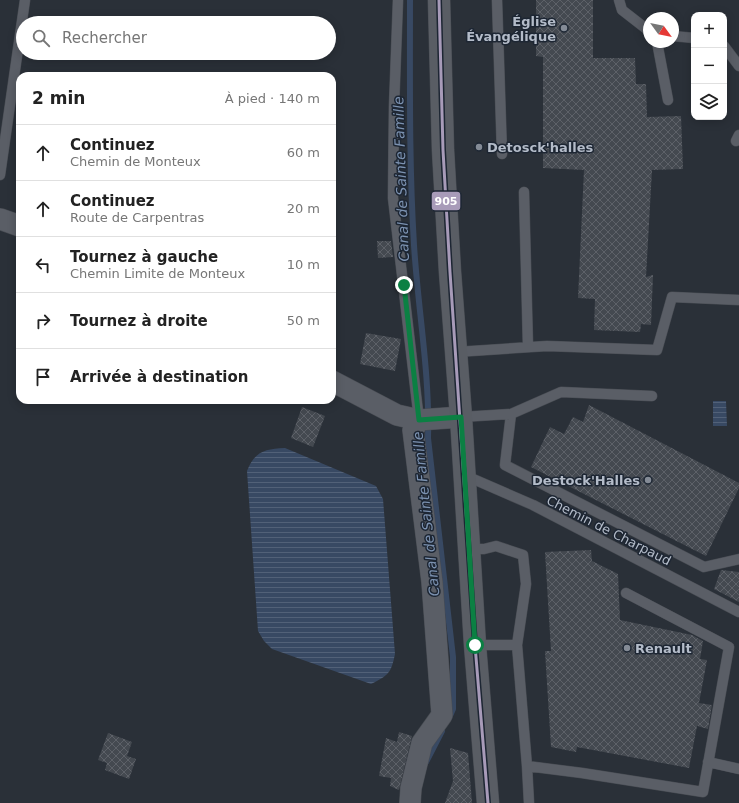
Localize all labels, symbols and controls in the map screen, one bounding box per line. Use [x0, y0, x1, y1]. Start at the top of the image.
north arrow [643, 12, 679, 48]
map controls [691, 12, 727, 120]
button: + [691, 12, 727, 48]
place label: Église Évangélique [466, 14, 556, 44]
search box [16, 16, 336, 60]
marker: Église Évangélique [559, 23, 569, 33]
icon: search [30, 27, 52, 49]
text: Rechercher [62, 29, 147, 47]
button: − [691, 48, 727, 84]
button: layers [691, 84, 727, 120]
text: 2 min [32, 88, 85, 108]
text: À pied · 140 m [225, 91, 320, 106]
water label: Canal de Sainte Famille [390, 96, 412, 262]
text: Continuez [70, 136, 155, 154]
place label: Detosck'halles [487, 140, 594, 155]
icon: ahead [32, 142, 54, 164]
marker: Detosck'halles [474, 142, 484, 152]
text: 60 m [287, 145, 320, 160]
text: Chemin de Monteux [70, 154, 201, 169]
line badge: 905 [431, 191, 461, 211]
text: Continuez [70, 192, 155, 210]
text: 905 [435, 195, 457, 208]
icon: ahead [32, 198, 54, 220]
text: 20 m [287, 201, 320, 216]
text: Route de Carpentras [70, 210, 204, 225]
text: Tournez à gauche [70, 248, 218, 266]
icon: left [32, 254, 54, 276]
text: 10 m [287, 257, 320, 272]
text: Chemin Limite de Monteux [70, 266, 245, 281]
route end [395, 276, 413, 294]
icon: right [32, 310, 54, 332]
text: Tournez à droite [70, 312, 208, 330]
text: 50 m [287, 313, 320, 328]
icon: arrive [32, 366, 54, 388]
text: Arrivée à destination [70, 368, 248, 386]
water label: Canal de Sainte Famille [409, 431, 443, 597]
place label: Destock'Halles [532, 473, 640, 488]
marker: Destock'Halles [643, 475, 653, 485]
street label: Chemin de Charpaud [544, 493, 674, 568]
route start [466, 636, 484, 654]
place label: Renault [635, 641, 692, 656]
marker: Renault [622, 643, 632, 653]

